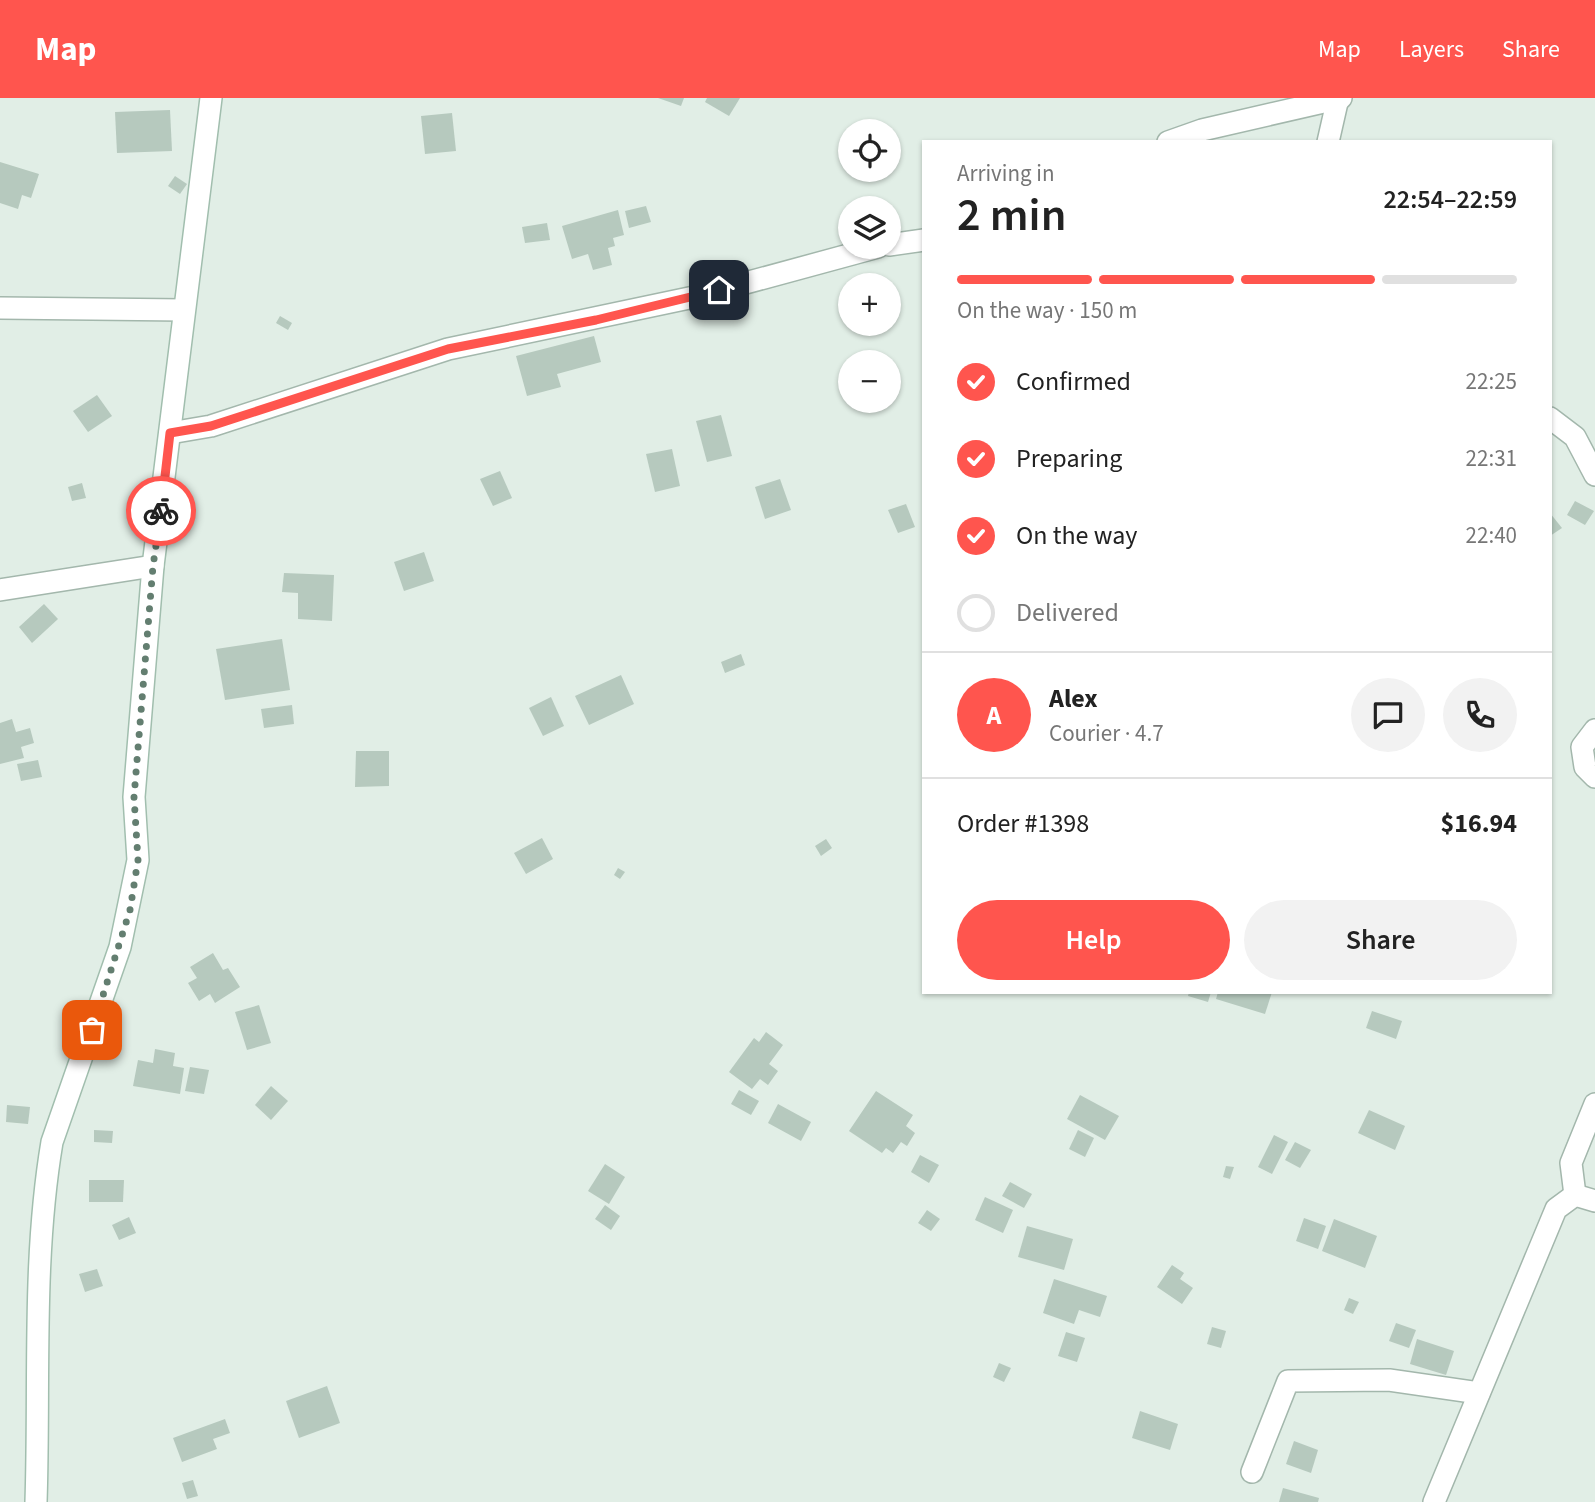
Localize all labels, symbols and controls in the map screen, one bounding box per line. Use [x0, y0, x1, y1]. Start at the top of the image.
text: Map [35, 26, 96, 73]
text: Map [1318, 32, 1361, 67]
text: Layers [1399, 32, 1464, 67]
text: Share [1502, 32, 1560, 67]
map controls [838, 119, 901, 413]
button: locate [838, 119, 901, 182]
text: Arriving in [957, 157, 1055, 190]
text: 22:54–22:59 [1384, 181, 1517, 218]
text: 2 min [957, 183, 1066, 248]
button: layers [838, 196, 901, 259]
pin [689, 260, 749, 320]
icon: home [700, 271, 738, 309]
button: + [838, 273, 901, 336]
text: On the way · 150 m [957, 294, 1137, 327]
button: − [838, 350, 901, 413]
icon: check [957, 363, 995, 401]
text: Confirmed [1016, 363, 1131, 400]
text: 22:25 [1466, 365, 1517, 398]
icon: check [957, 440, 995, 478]
text: Preparing [1016, 440, 1122, 477]
text: 22:31 [1466, 442, 1517, 475]
courier [126, 476, 196, 546]
icon: bike [142, 492, 180, 530]
icon: check [957, 517, 995, 555]
text: On the way [1016, 517, 1137, 554]
text: 22:40 [1466, 519, 1517, 552]
text: Delivered [1016, 594, 1119, 631]
button: chat [1351, 678, 1425, 752]
button: phone [1443, 678, 1517, 752]
text: Alex [1049, 680, 1098, 717]
text: A [987, 697, 1001, 734]
text: Courier · 4.7 [1049, 717, 1164, 750]
text: Order #1398 [957, 805, 1089, 842]
text: $16.94 [1441, 805, 1517, 842]
button: Help [957, 900, 1230, 980]
button: Share [1244, 900, 1517, 980]
pin [62, 1000, 122, 1060]
icon: bag [73, 1011, 111, 1049]

